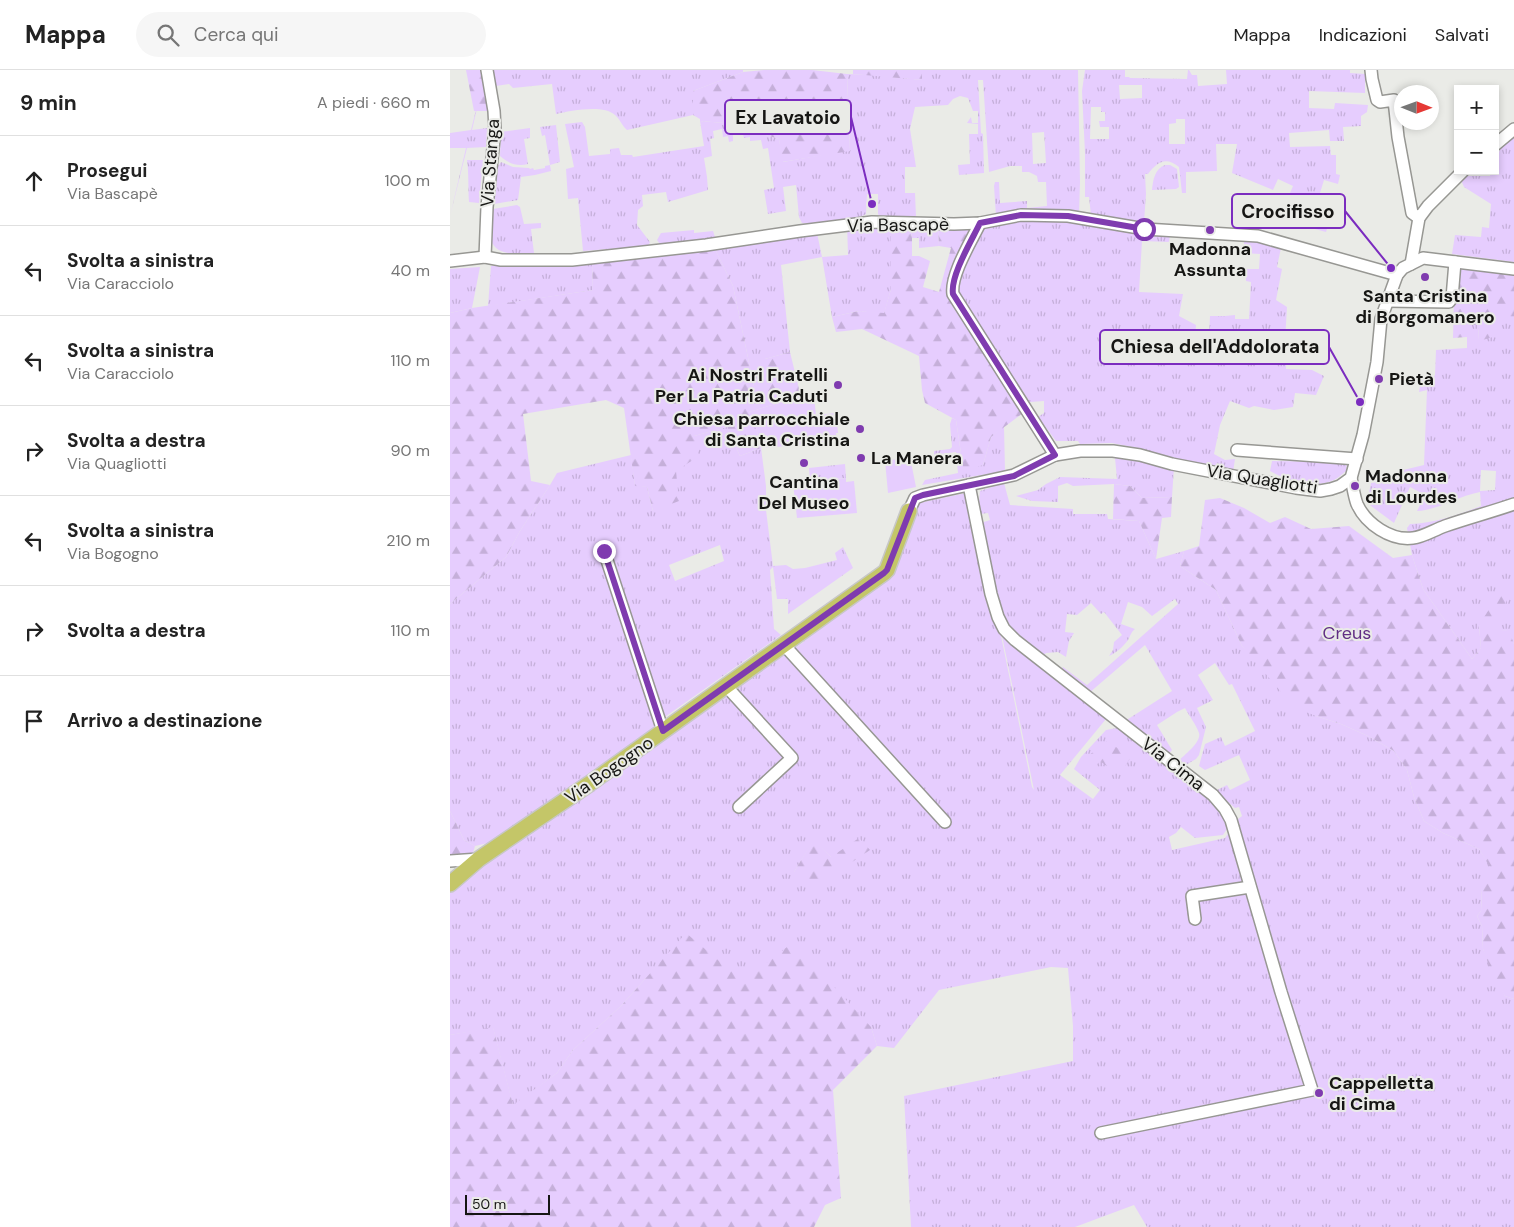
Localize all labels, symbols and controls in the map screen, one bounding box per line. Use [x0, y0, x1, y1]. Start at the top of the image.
search box [136, 12, 486, 57]
text: Mappa [25, 19, 106, 50]
icon: search [154, 21, 182, 49]
text: Cerca qui [194, 22, 279, 47]
text: Mappa [1233, 23, 1291, 47]
text: Indicazioni [1319, 23, 1407, 47]
text: Salvati [1435, 23, 1489, 47]
north arrow [1394, 85, 1439, 130]
map controls [1454, 85, 1499, 175]
button: + [1454, 85, 1499, 130]
text: 9 min [20, 89, 77, 117]
text: A piedi · 660 m [317, 92, 430, 113]
callout: Ex Lavatoio [725, 100, 851, 134]
text: Ex Lavatoio [735, 105, 841, 130]
street label: Via Stanga [475, 118, 505, 208]
button: − [1454, 130, 1499, 175]
text: Prosegui [67, 158, 147, 183]
icon: ahead [20, 167, 48, 195]
text: 100 m [385, 170, 430, 191]
text: Via Bascapè [67, 183, 158, 204]
callout: Crocifisso [1232, 194, 1345, 228]
text: Crocifisso [1241, 199, 1335, 224]
street label: Via Bascapè [847, 212, 949, 238]
route start [1133, 218, 1156, 241]
marker: Madonna Assunta [1204, 224, 1216, 236]
place label: Madonna Assunta [1169, 237, 1251, 282]
text: Svolta a sinistra [67, 248, 214, 273]
icon: left [20, 257, 48, 285]
text: 40 m [391, 260, 430, 281]
marker: Santa Cristina di Borgomanero [1419, 271, 1431, 283]
text: Via Caracciolo [67, 273, 174, 294]
place label: Santa Cristina di Borgomanero [1355, 284, 1495, 329]
callout: Chiesa dell'Addolorata [1100, 330, 1329, 364]
text: Chiesa dell'Addolorata [1111, 334, 1319, 359]
text: Svolta a sinistra [67, 338, 214, 363]
icon: left [20, 347, 48, 375]
text: 110 m [391, 350, 430, 371]
text: Via Caracciolo [67, 363, 174, 384]
place label: Ai Nostri Fratelli Per La Patria Caduti [655, 363, 828, 408]
place label: Pietà [1389, 367, 1434, 391]
marker: Pietà [1373, 373, 1385, 385]
marker: Ai Nostri Fratelli Per La Patria Caduti [832, 379, 844, 391]
place label: Chiesa parrocchiale di Santa Cristina [673, 407, 850, 452]
marker: Chiesa parrocchiale di Santa Cristina [854, 423, 866, 435]
text: Svolta a destra [67, 428, 206, 453]
icon: right [20, 437, 48, 465]
text: 90 m [390, 440, 430, 461]
place label: La Manera [871, 446, 962, 470]
marker: La Manera [855, 452, 867, 464]
text: Via Quagliotti [67, 453, 167, 474]
marker: Cantina Del Museo [798, 457, 810, 469]
street label: Via Quagliotti [1205, 458, 1319, 500]
place label: Madonna di Lourdes [1365, 464, 1457, 509]
place label: Cantina Del Museo [758, 470, 850, 515]
marker: Madonna di Lourdes [1349, 480, 1361, 492]
text: Svolta a sinistra [67, 518, 214, 543]
icon: left [20, 527, 48, 555]
text: 210 m [386, 530, 430, 551]
route end [593, 540, 616, 563]
text: Via Bogogno [67, 543, 159, 564]
icon: right [20, 617, 48, 645]
text: Svolta a destra [67, 618, 206, 643]
text: 110 m [391, 620, 430, 641]
park label: Creus [1323, 621, 1371, 645]
icon: arrive [20, 707, 48, 735]
text: Arrivo a destinazione [67, 708, 262, 733]
street label: Via Bogogno [560, 731, 658, 809]
street label: Via Cima [1136, 732, 1210, 796]
place label: Cappelletta di Cima [1329, 1071, 1434, 1116]
marker: Cappelletta di Cima [1313, 1087, 1325, 1099]
scale bar [465, 1192, 550, 1215]
text: 50 m [472, 1195, 506, 1213]

